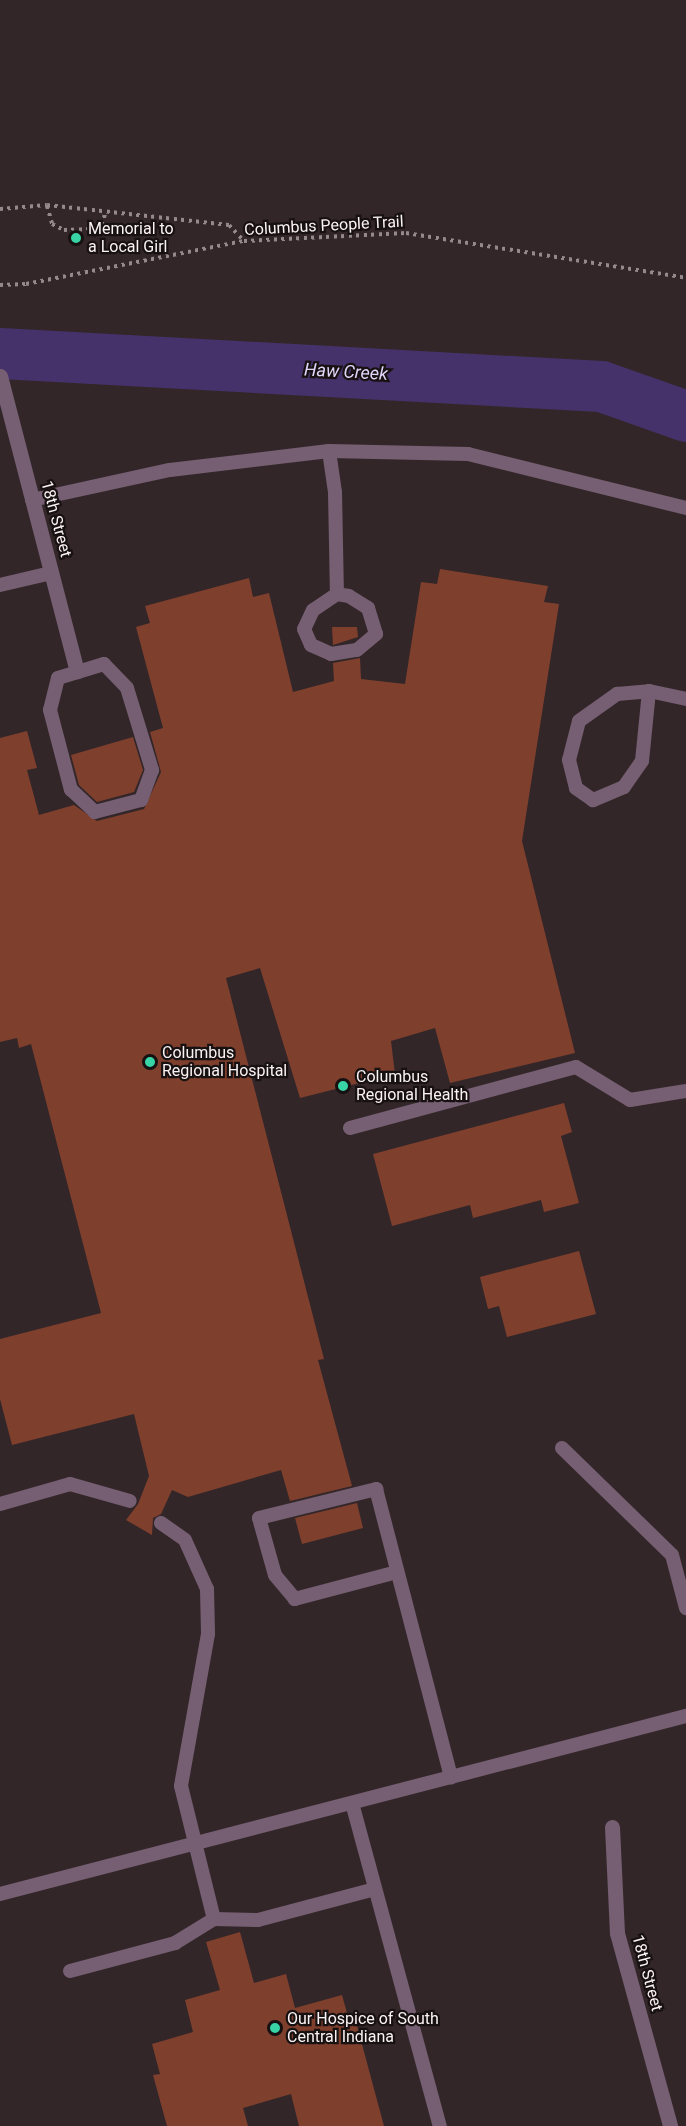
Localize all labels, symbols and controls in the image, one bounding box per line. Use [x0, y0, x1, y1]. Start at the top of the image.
street label: Columbus People Trail [244, 212, 404, 240]
place label: Memorial to a Local Girl [88, 219, 174, 257]
marker: Memorial to a Local Girl [69, 231, 83, 245]
water label: Haw Creek [304, 359, 388, 385]
street label: 18th Street [37, 479, 75, 559]
place label: Columbus Regional Hospital [162, 1043, 287, 1081]
marker: Columbus Regional Hospital [143, 1055, 157, 1069]
place label: Columbus Regional Health [356, 1067, 468, 1105]
marker: Columbus Regional Health [334, 1077, 352, 1095]
street label: 18th Street [628, 1933, 666, 2013]
place label: Our Hospice of South Central Indiana [287, 2009, 439, 2047]
marker: Our Hospice of South Central Indiana [268, 2021, 282, 2035]

